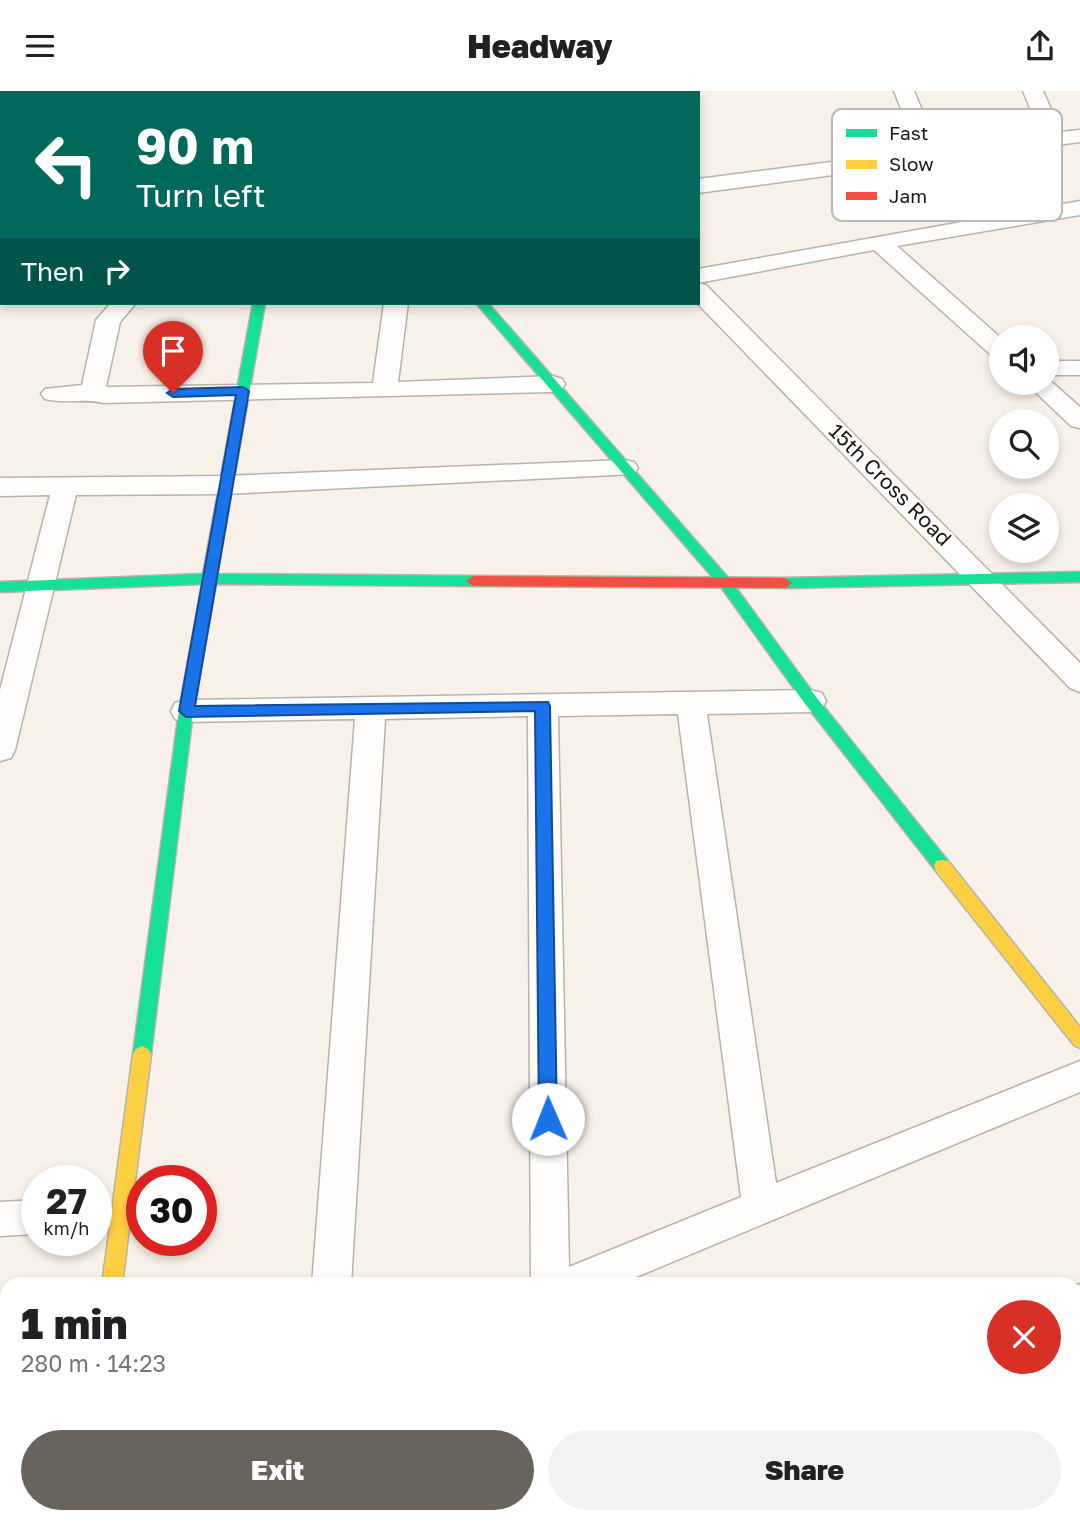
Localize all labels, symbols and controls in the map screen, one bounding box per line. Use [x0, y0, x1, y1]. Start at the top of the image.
icon: menu [21, 27, 59, 65]
text: Headway [467, 27, 613, 65]
icon: share [1021, 27, 1059, 65]
legend [832, 109, 1062, 221]
text: 90 m [136, 116, 254, 175]
icon: left [21, 119, 112, 210]
text: Fast [889, 121, 928, 144]
text: Slow [889, 152, 934, 175]
text: Turn left [136, 176, 265, 214]
text: Jam [889, 184, 927, 207]
icon: right [98, 252, 136, 290]
text: Then [21, 256, 84, 287]
pin [143, 321, 203, 393]
map controls [989, 325, 1059, 563]
button: sound [989, 325, 1059, 395]
icon: arrive [154, 332, 192, 370]
button: search [989, 409, 1059, 479]
street label: 15th Cross Road [824, 418, 957, 551]
button: layers [989, 493, 1059, 563]
position arrow [511, 1082, 585, 1156]
speed limit sign: 30 [126, 1165, 217, 1256]
text: 27 [46, 1180, 87, 1222]
text: km/h [44, 1217, 89, 1239]
text: 1 min [21, 1298, 128, 1348]
button: close [987, 1300, 1061, 1374]
text: 280 m · 14:23 [21, 1349, 166, 1377]
button: Exit [21, 1430, 534, 1510]
button: Share [548, 1430, 1061, 1510]

